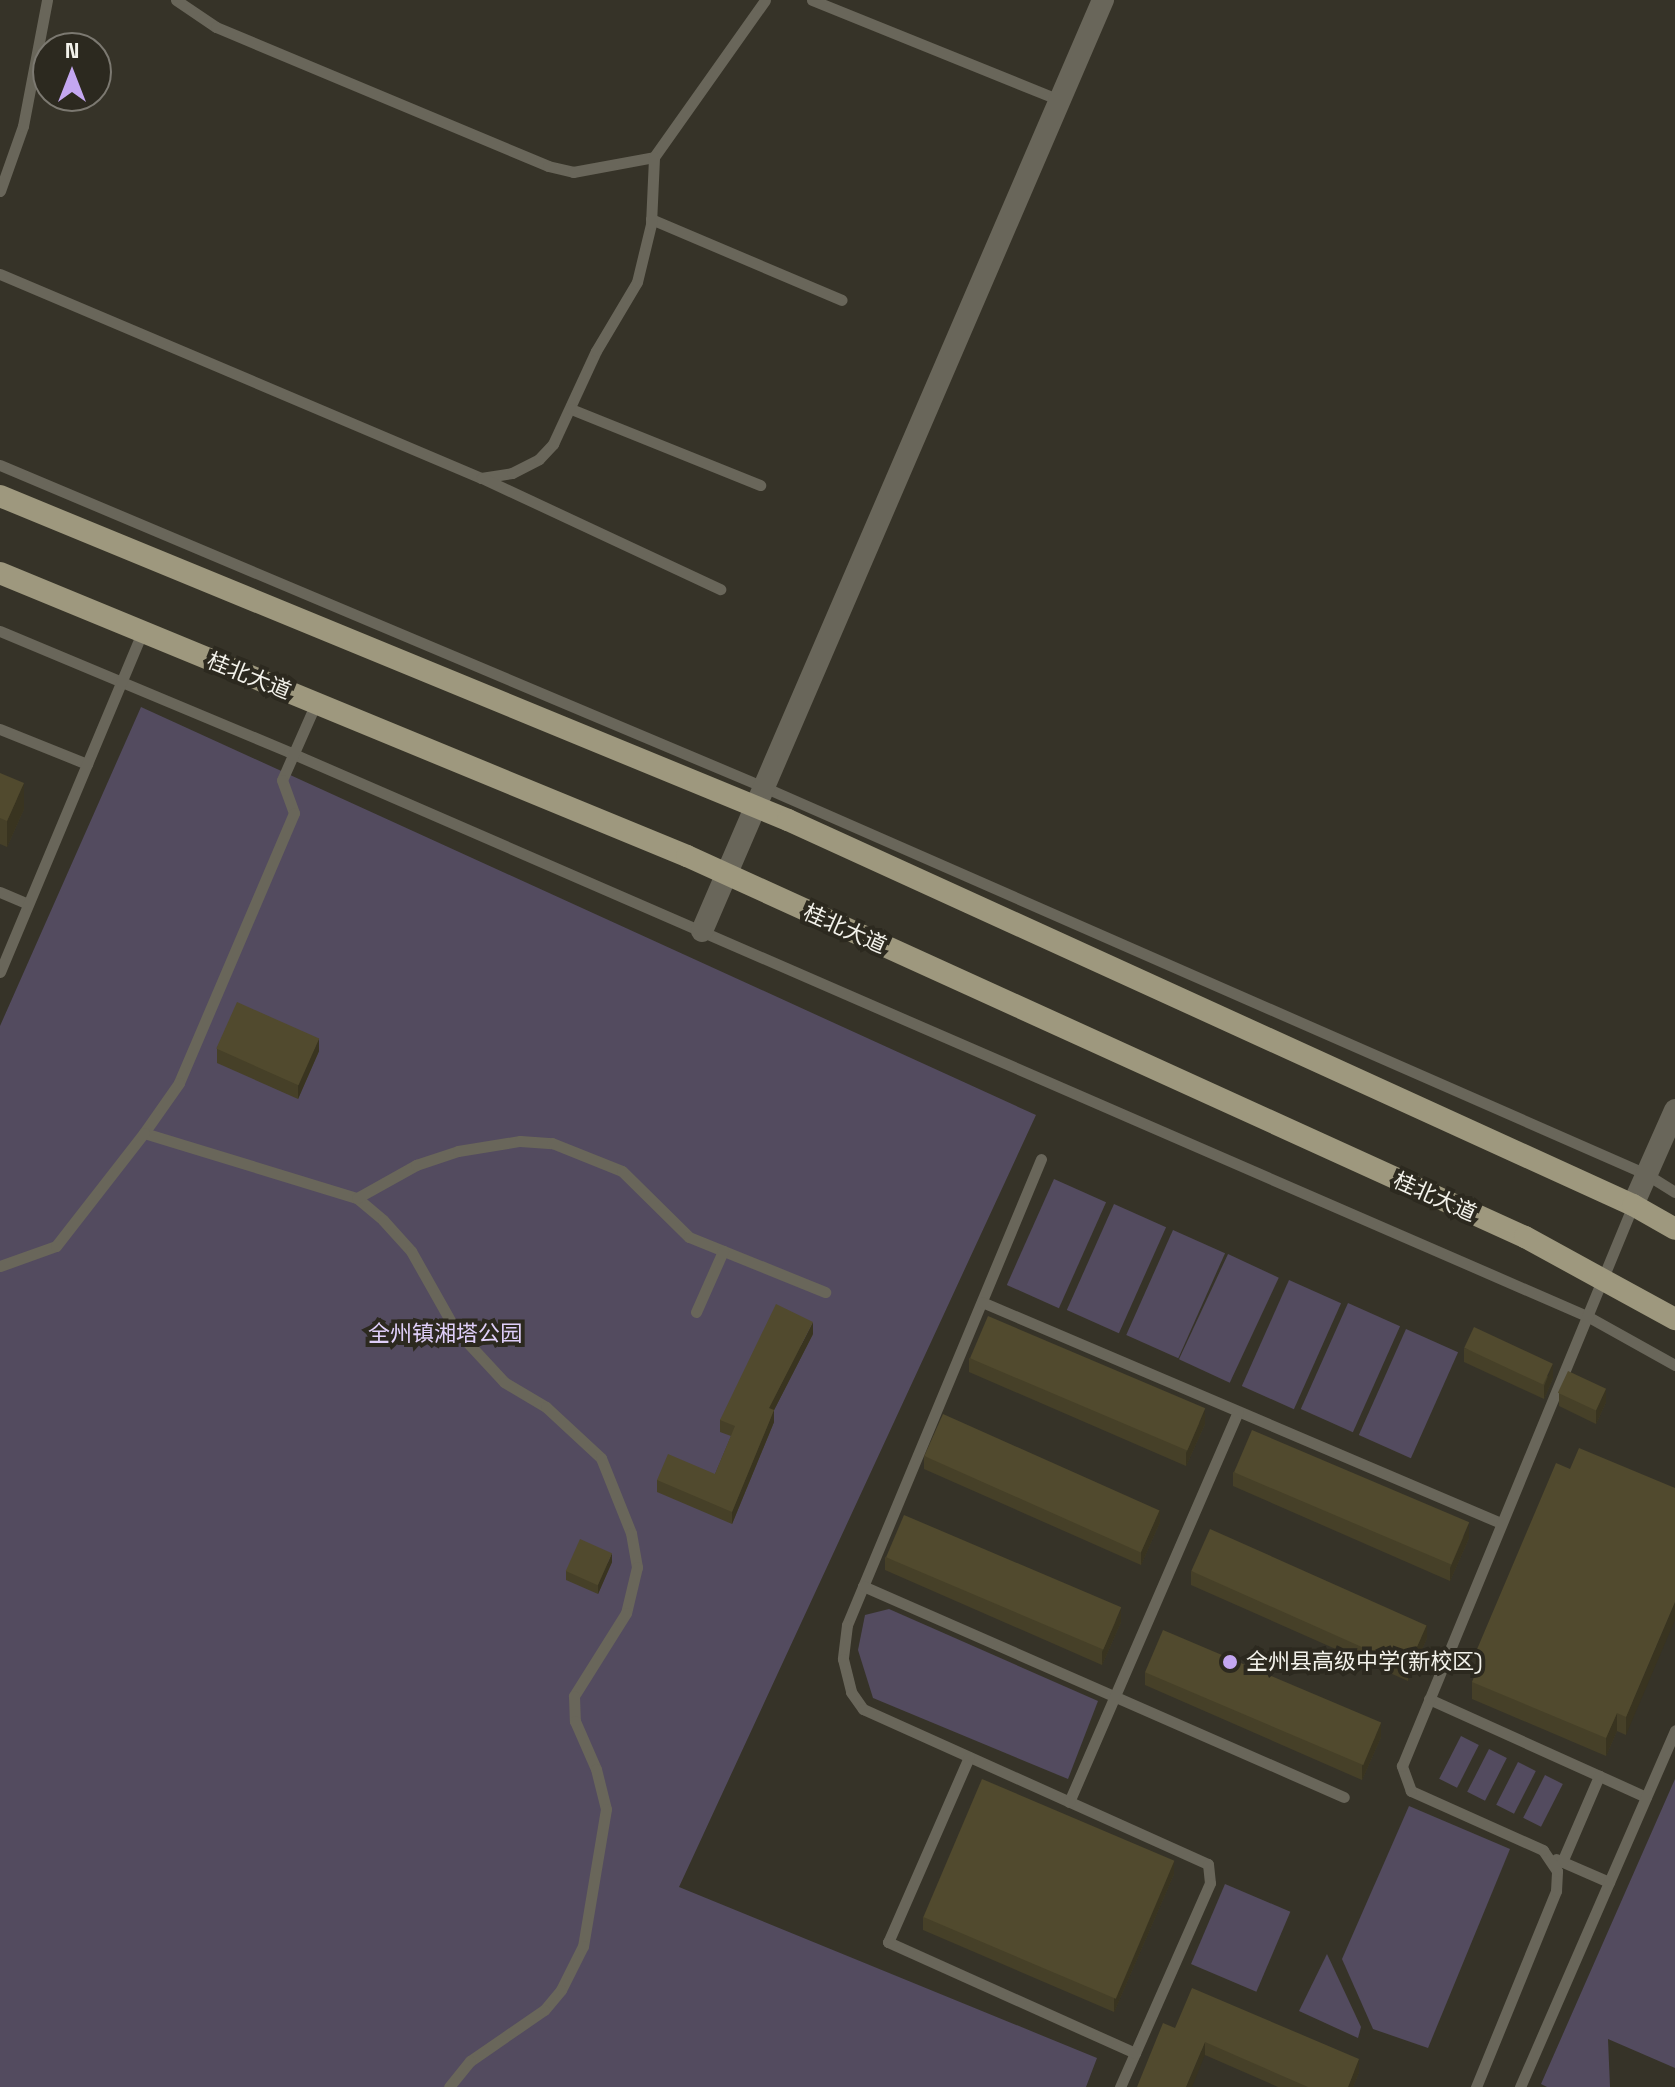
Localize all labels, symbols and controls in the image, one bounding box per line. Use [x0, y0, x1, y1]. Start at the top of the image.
north arrow [32, 32, 112, 112]
text: N [65, 36, 79, 64]
street label: 桂北大道 [203, 647, 295, 705]
street label: 桂北大道 [799, 899, 891, 959]
street label: 桂北大道 [1389, 1167, 1481, 1227]
park label: 全州镇湘塔公园 [368, 1321, 522, 1347]
place label: 全州县高级中学(新校区) [1246, 1649, 1483, 1675]
marker: 全州县高级中学(新校区) [1221, 1653, 1239, 1671]

